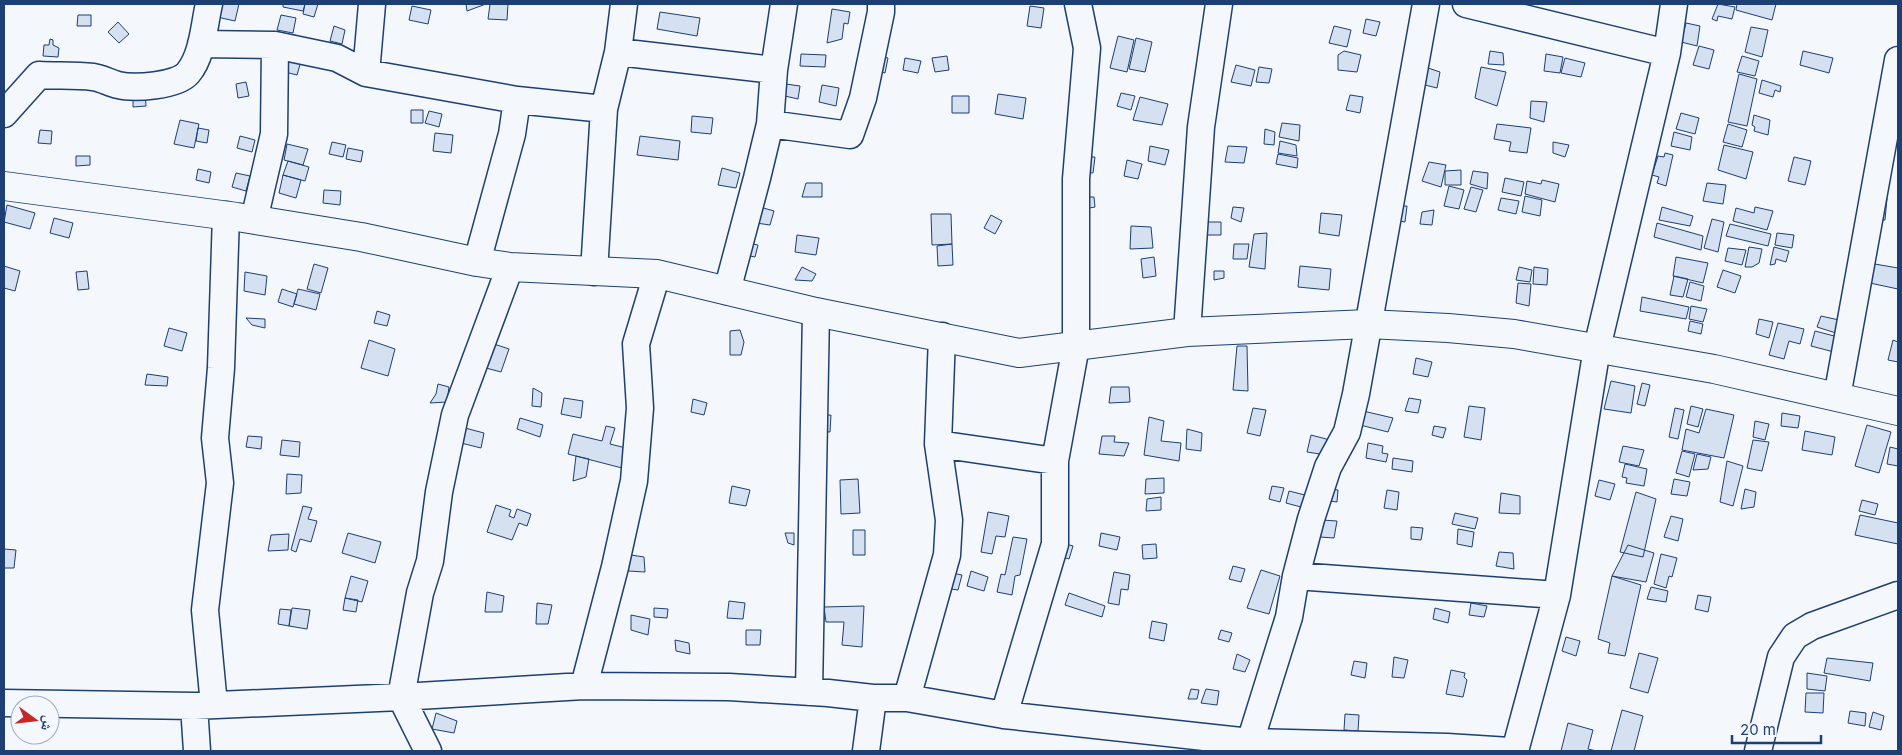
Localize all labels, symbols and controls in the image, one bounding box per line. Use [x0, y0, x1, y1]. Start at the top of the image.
north arrow [10, 695, 60, 745]
scale bar [1732, 712, 1821, 744]
text: ش [37, 714, 58, 733]
text: 20 m [1740, 720, 1776, 739]

